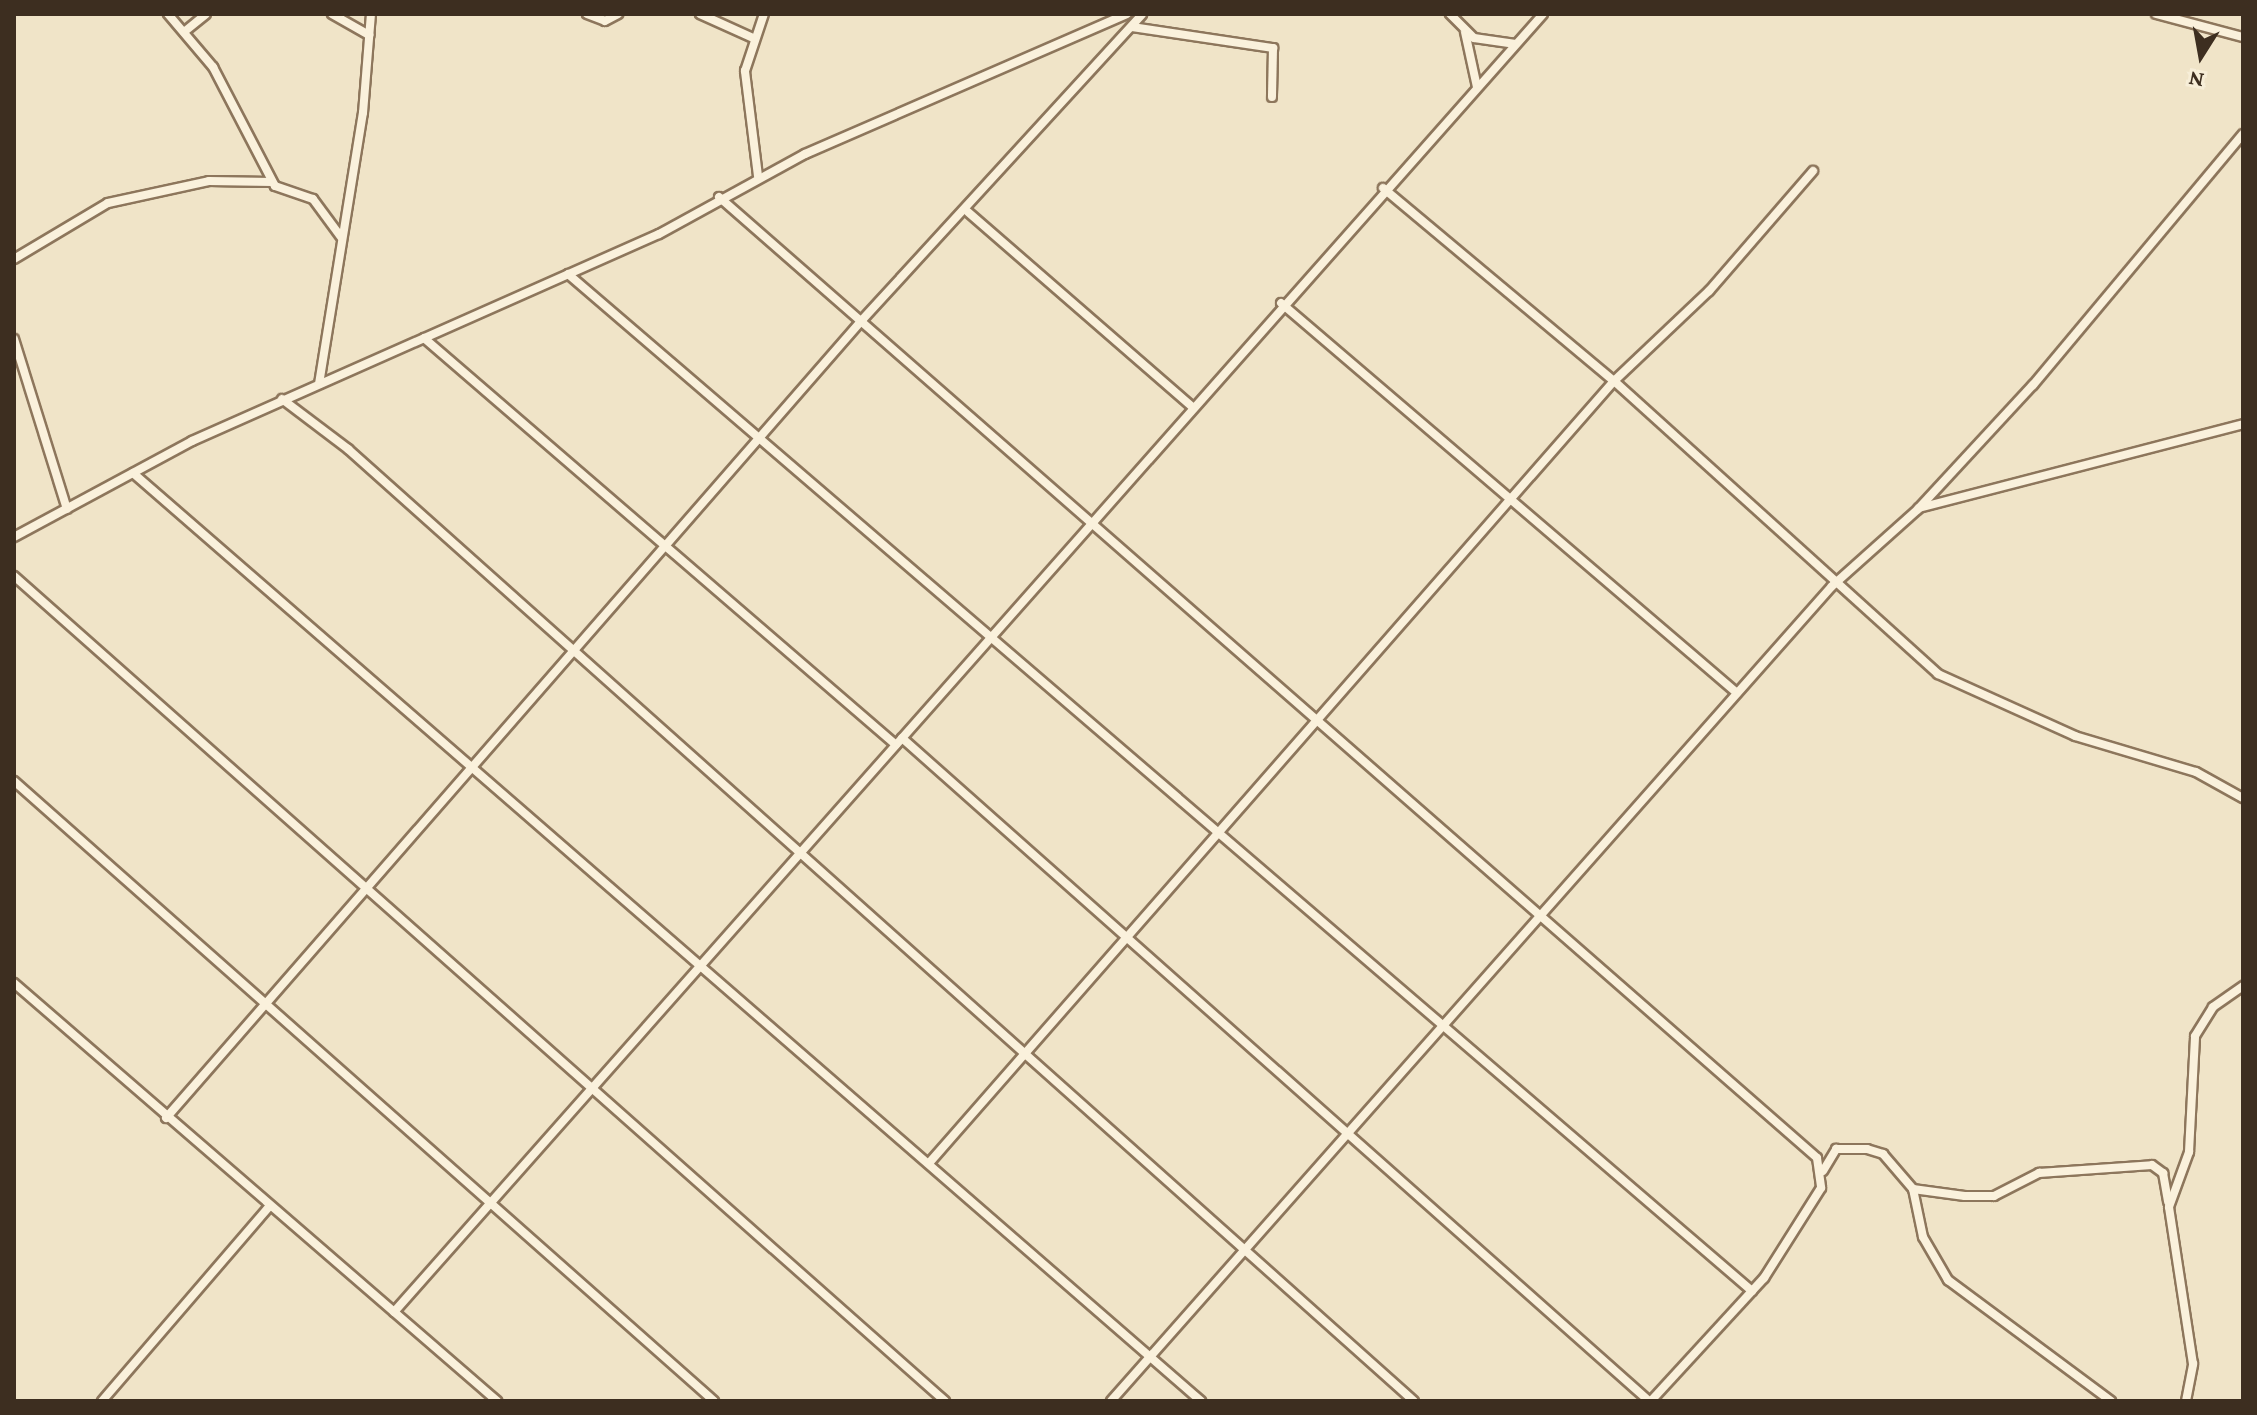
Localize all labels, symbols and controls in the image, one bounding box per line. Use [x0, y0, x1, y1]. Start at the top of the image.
north arrow [2161, 16, 2241, 96]
text: N [2187, 66, 2206, 94]

